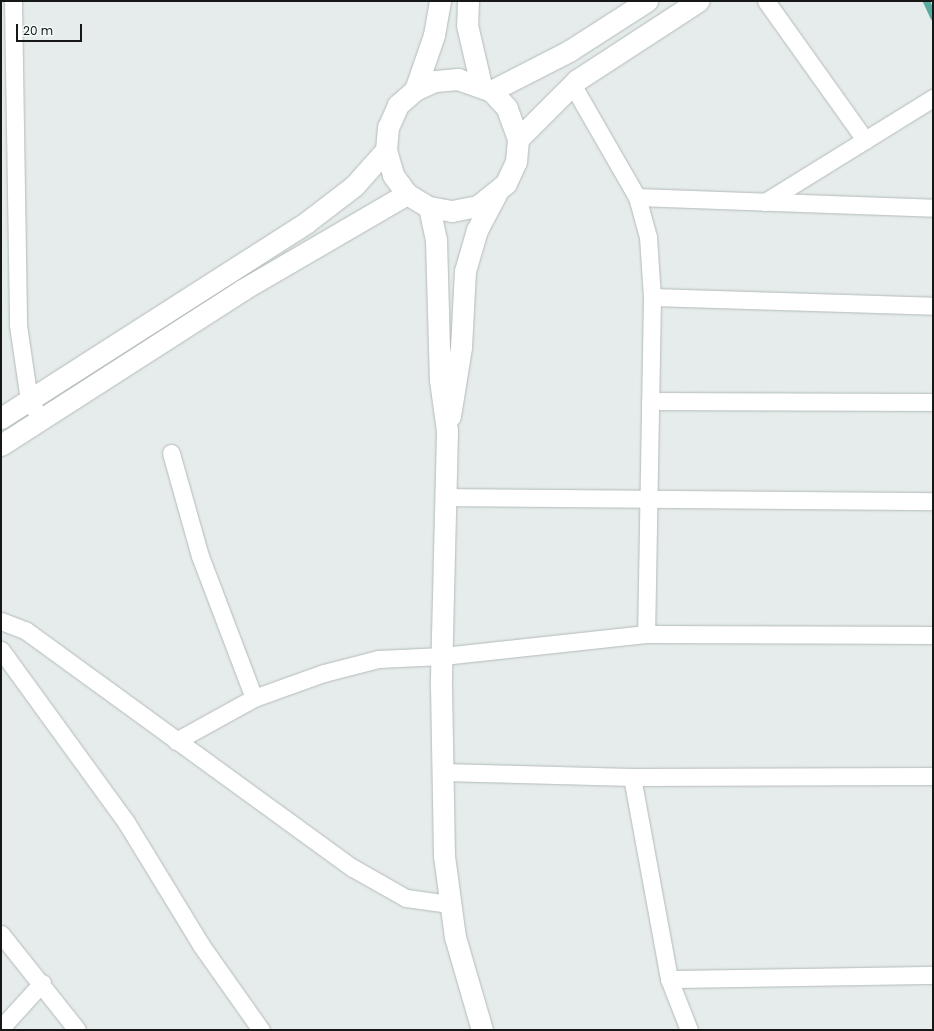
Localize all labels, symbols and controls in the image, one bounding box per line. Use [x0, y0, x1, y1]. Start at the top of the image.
scale bar [18, 16, 84, 42]
text: 20 m [23, 22, 53, 39]

